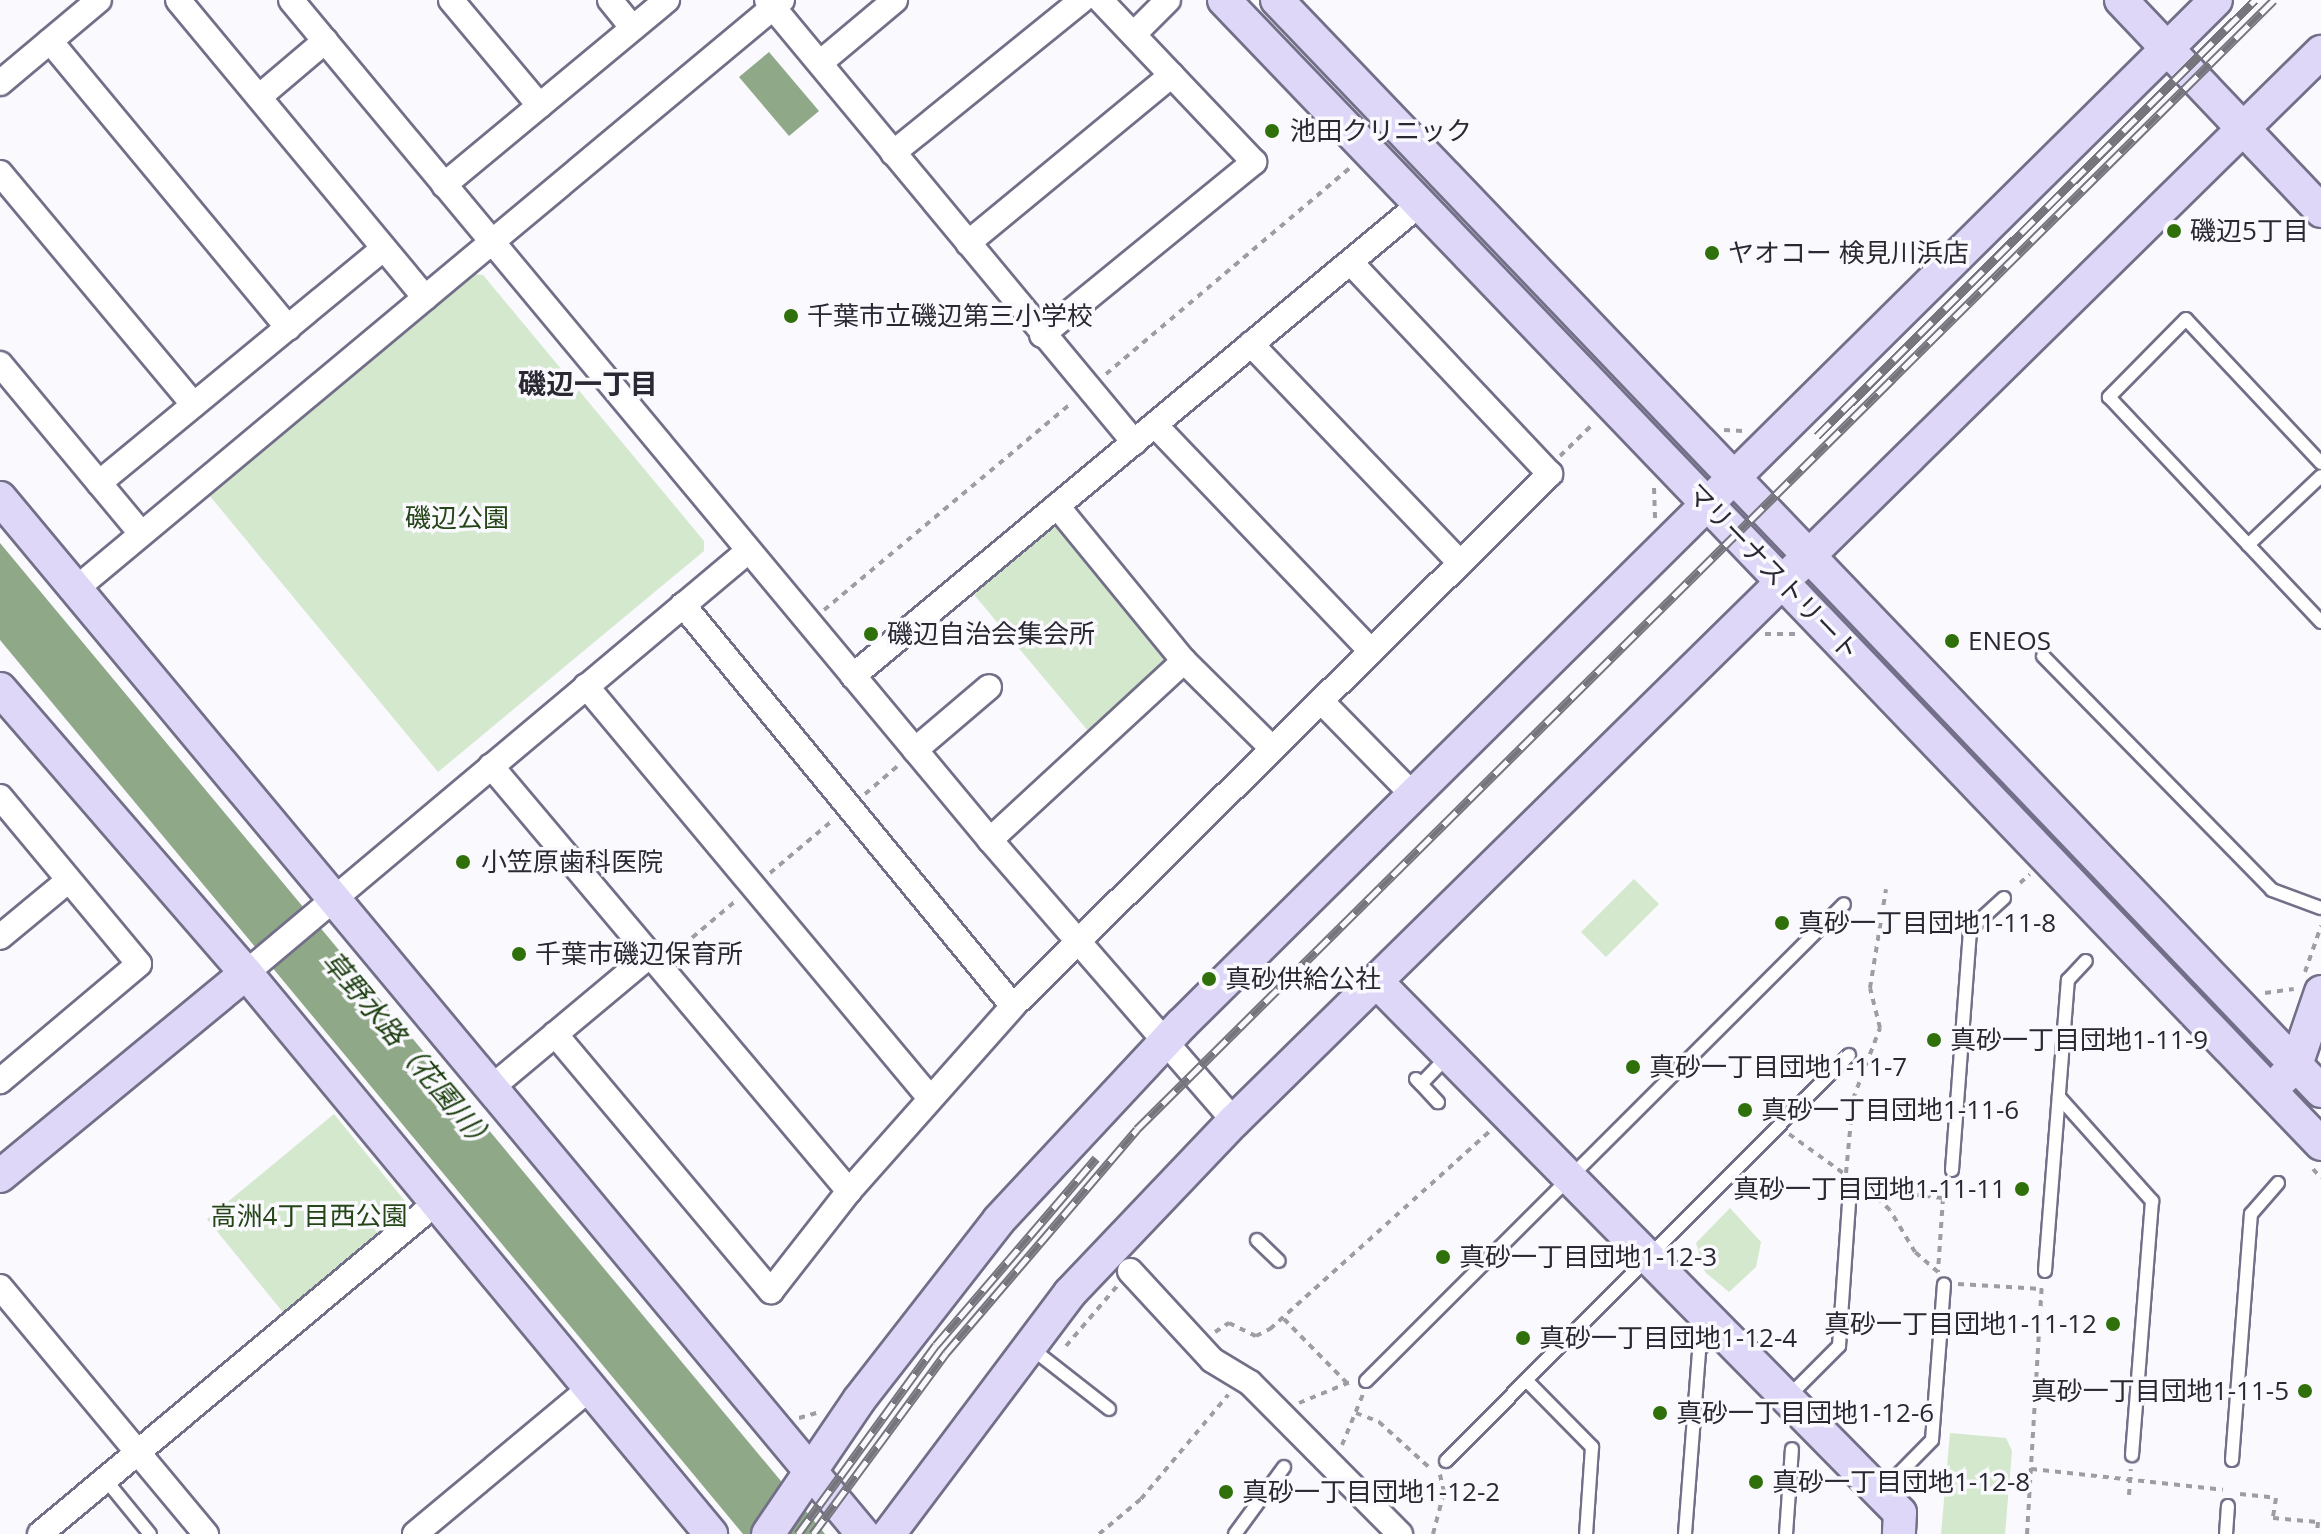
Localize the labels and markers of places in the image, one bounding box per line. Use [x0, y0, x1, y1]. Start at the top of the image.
place label: 池田クリニック [1290, 115, 1472, 147]
marker: 池田クリニック [1261, 120, 1283, 142]
place label: 磯辺5丁目 [2190, 215, 2309, 247]
marker: 磯辺5丁目 [2165, 222, 2183, 240]
place label: ヤオコー 検見川浜店 [1728, 237, 1969, 269]
marker: ヤオコー 検見川浜店 [1703, 244, 1721, 262]
place label: 千葉市立磯辺第三小学校 [807, 300, 1093, 332]
marker: 千葉市立磯辺第三小学校 [782, 307, 800, 325]
place label: 磯辺自治会集会所 [887, 618, 1095, 650]
marker: 磯辺自治会集会所 [862, 625, 880, 643]
place label: ENEOS [1968, 625, 2051, 657]
marker: ENEOS [1943, 632, 1961, 650]
place label: 小笠原歯科医院 [481, 846, 663, 878]
marker: 小笠原歯科医院 [452, 851, 474, 873]
place label: 真砂一丁目団地1-11-8 [1798, 907, 2056, 939]
marker: 真砂一丁目団地1-11-8 [1773, 914, 1791, 932]
place label: 千葉市磯辺保育所 [535, 938, 743, 970]
marker: 千葉市磯辺保育所 [510, 945, 528, 963]
place label: 真砂供給公社 [1225, 963, 1381, 995]
marker: 真砂供給公社 [1200, 970, 1218, 988]
place label: 真砂一丁目団地1-11-9 [1950, 1024, 2208, 1056]
marker: 真砂一丁目団地1-11-9 [1925, 1031, 1943, 1049]
place label: 真砂一丁目団地1-11-7 [1649, 1051, 1907, 1083]
marker: 真砂一丁目団地1-11-7 [1624, 1058, 1642, 1076]
place label: 真砂一丁目団地1-11-6 [1761, 1094, 2019, 1126]
marker: 真砂一丁目団地1-11-6 [1736, 1101, 1754, 1119]
place label: 真砂一丁目団地1-11-11 [1733, 1173, 2006, 1205]
marker: 真砂一丁目団地1-11-11 [2013, 1180, 2031, 1198]
place label: 真砂一丁目団地1-12-3 [1459, 1241, 1717, 1273]
marker: 真砂一丁目団地1-12-3 [1434, 1248, 1452, 1266]
place label: 真砂一丁目団地1-11-12 [1824, 1308, 2097, 1340]
marker: 真砂一丁目団地1-11-12 [2104, 1315, 2122, 1333]
place label: 真砂一丁目団地1-12-4 [1539, 1322, 1797, 1354]
marker: 真砂一丁目団地1-12-4 [1514, 1329, 1532, 1347]
place label: 真砂一丁目団地1-11-5 [2031, 1375, 2289, 1407]
marker: 真砂一丁目団地1-11-5 [2296, 1382, 2314, 1400]
place label: 真砂一丁目団地1-12-6 [1676, 1397, 1934, 1429]
marker: 真砂一丁目団地1-12-6 [1651, 1404, 1669, 1422]
place label: 真砂一丁目団地1-12-8 [1772, 1466, 2030, 1498]
marker: 真砂一丁目団地1-12-8 [1747, 1473, 1765, 1491]
place label: 真砂一丁目団地1-12-2 [1242, 1476, 1500, 1508]
marker: 真砂一丁目団地1-12-2 [1217, 1483, 1235, 1501]

